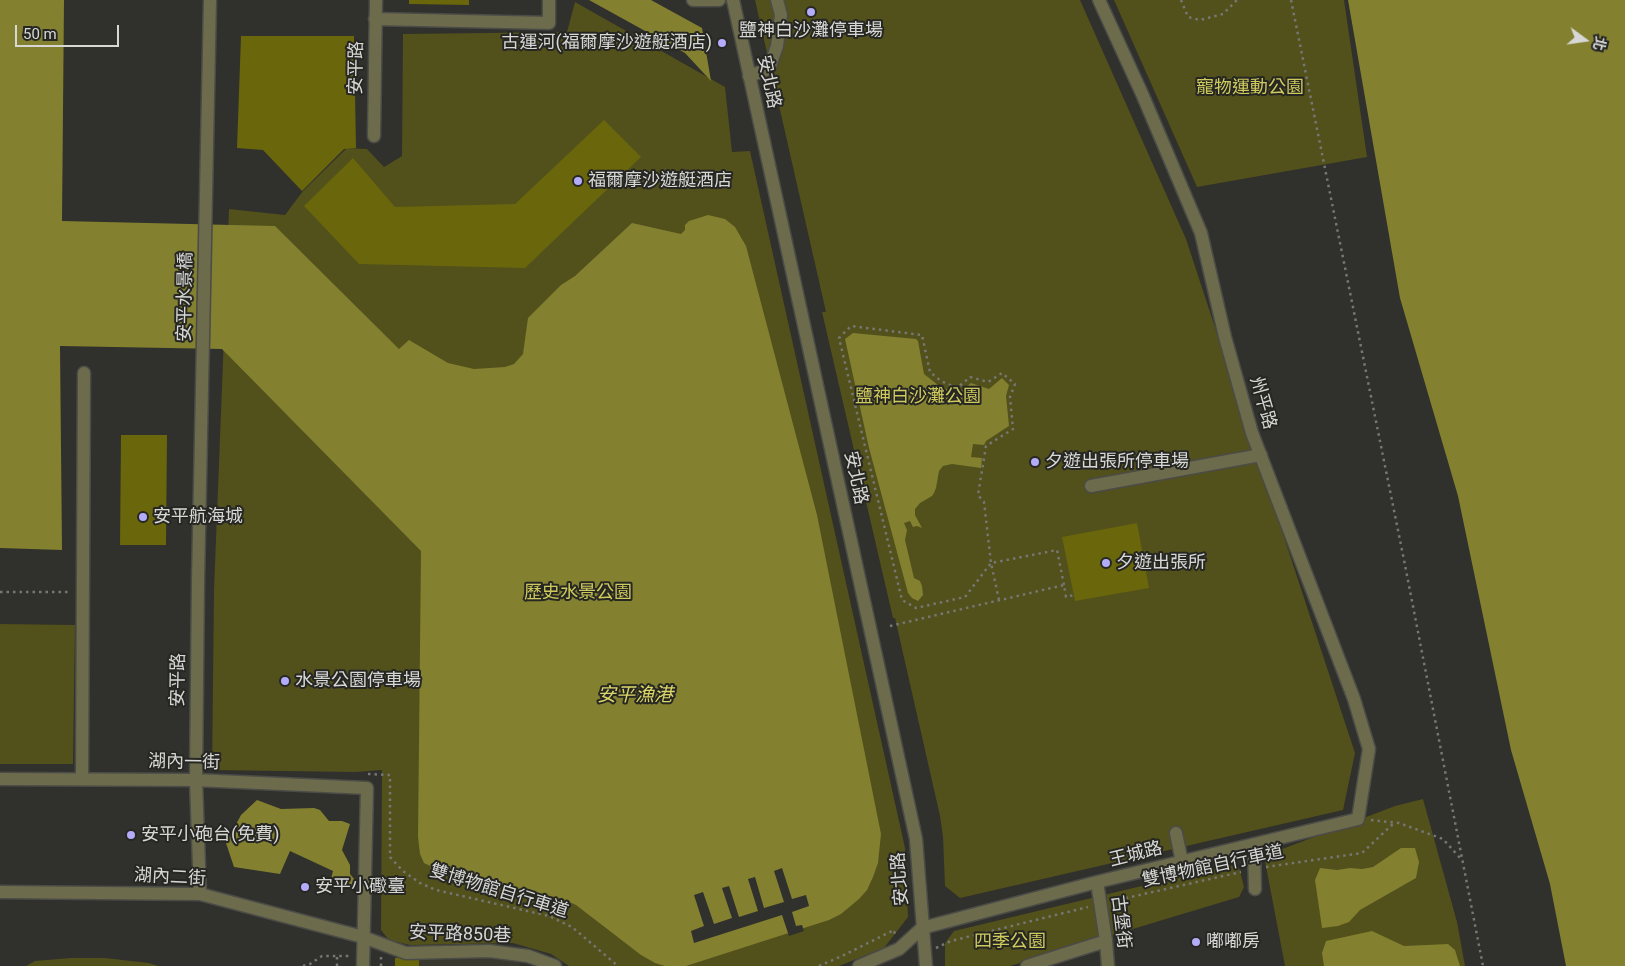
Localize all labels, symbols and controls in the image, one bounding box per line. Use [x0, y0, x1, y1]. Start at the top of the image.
marker: 鹽神白沙灘停車場 [805, 6, 817, 18]
scale bar [18, 15, 121, 47]
north arrow [1560, 15, 1610, 65]
place label: 鹽神白沙灘停車場 [739, 20, 883, 42]
text: 50 m [23, 25, 57, 43]
place label: 古運河(福爾摩沙遊艇酒店) [502, 32, 712, 54]
text: 北 [1590, 35, 1609, 52]
marker: 古運河(福爾摩沙遊艇酒店) [716, 37, 728, 49]
street label: 安平路 [346, 41, 368, 95]
street label: 安北路 [752, 53, 784, 111]
park label: 寵物運動公園 [1196, 77, 1304, 99]
place label: 福爾摩沙遊艇酒店 [588, 170, 732, 192]
marker: 福爾摩沙遊艇酒店 [572, 175, 584, 187]
street label: 安平水景橋 [174, 252, 198, 342]
street label: 州平路 [1244, 374, 1280, 432]
park label: 鹽神白沙灘公園 [855, 386, 981, 408]
street label: 安北路 [839, 449, 871, 507]
place label: 夕遊出張所停車場 [1045, 451, 1189, 473]
marker: 夕遊出張所停車場 [1029, 456, 1041, 468]
place label: 安平航海城 [153, 506, 243, 528]
marker: 安平航海城 [137, 511, 149, 523]
place label: 夕遊出張所 [1116, 552, 1206, 574]
marker: 夕遊出張所 [1100, 557, 1112, 569]
park label: 歷史水景公園 [524, 582, 632, 604]
street label: 安平路 [168, 653, 190, 707]
place label: 水景公園停車場 [295, 670, 421, 692]
marker: 水景公園停車場 [279, 675, 291, 687]
water label: 安平漁港 [597, 685, 673, 707]
street label: 湖內一街 [148, 752, 220, 774]
place label: 安平小砲台(免費) [141, 824, 279, 846]
marker: 安平小砲台(免費) [125, 829, 137, 841]
street label: 王城路 [1107, 838, 1165, 872]
street label: 雙博物館自行車道 [1140, 841, 1286, 893]
street label: 安北路 [888, 851, 914, 907]
street label: 雙博物館自行車道 [427, 861, 571, 923]
street label: 湖內二街 [133, 865, 207, 891]
place label: 安平小礮臺 [315, 876, 405, 898]
marker: 安平小礮臺 [299, 881, 311, 893]
street label: 古堡街 [1106, 894, 1134, 950]
street label: 安平路850巷 [408, 922, 512, 948]
park label: 四季公園 [974, 931, 1046, 953]
place label: 嘟嘟房 [1206, 931, 1260, 953]
marker: 嘟嘟房 [1190, 936, 1202, 948]

